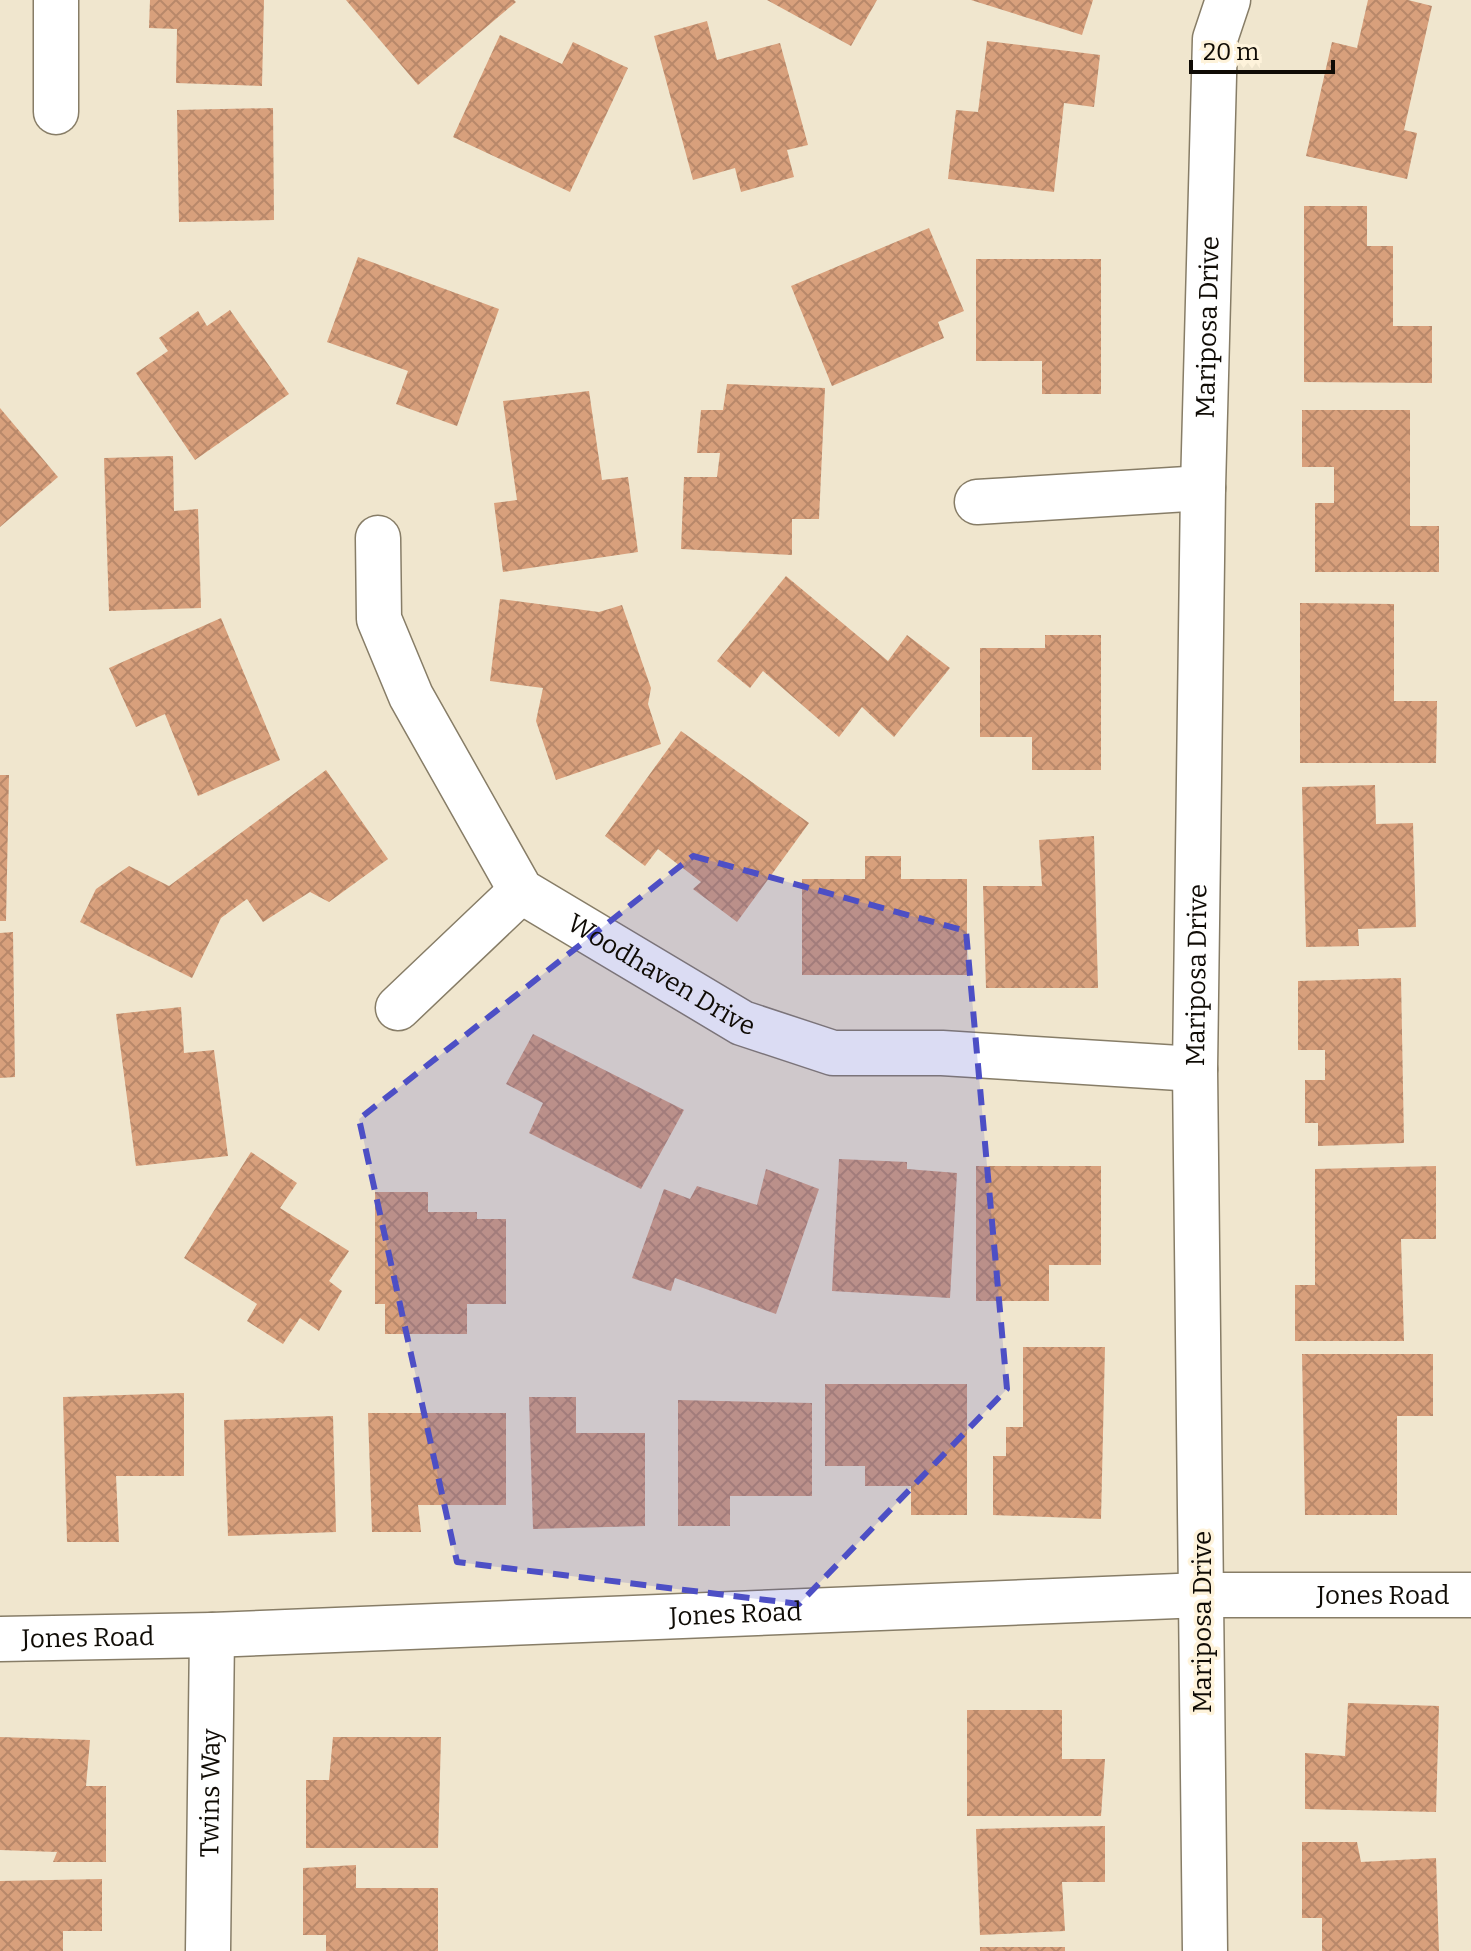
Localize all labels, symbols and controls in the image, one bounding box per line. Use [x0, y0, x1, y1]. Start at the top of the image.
scale bar [1191, 24, 1333, 74]
text: 20 m [1203, 38, 1259, 66]
street label: Mariposa Drive [1189, 236, 1225, 419]
street label: Mariposa Drive [1180, 884, 1213, 1066]
street label: Woodhaven Drive [562, 907, 759, 1042]
street label: Mariposa Drive [1187, 1531, 1218, 1713]
street label: Jones Road [1316, 1580, 1450, 1611]
street label: Jones Road [668, 1596, 802, 1632]
street label: Jones Road [20, 1621, 155, 1654]
street label: Twins Way [194, 1728, 226, 1858]

